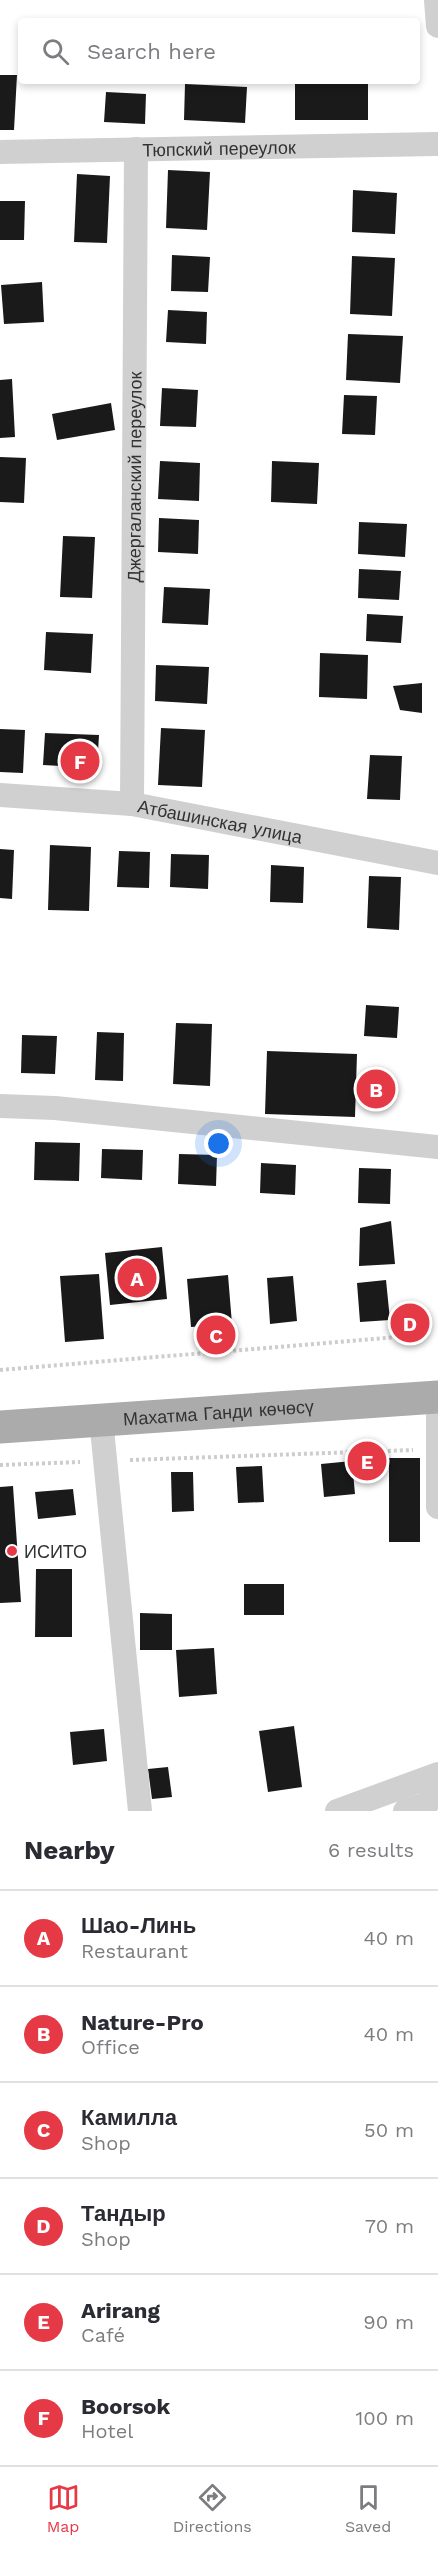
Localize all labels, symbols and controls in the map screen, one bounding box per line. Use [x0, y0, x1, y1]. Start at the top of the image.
search box [18, 18, 420, 84]
icon: search [39, 35, 72, 68]
text: Search here [87, 39, 216, 64]
street label: Тюпский переулок [142, 136, 296, 160]
street label: Джергаланский переулок [123, 371, 145, 583]
pin: F [60, 738, 100, 783]
street label: Атбашинская улица [136, 795, 305, 847]
pin: B [356, 1066, 395, 1112]
your location [204, 1129, 233, 1158]
pin: A [118, 1256, 156, 1300]
pin: D [390, 1300, 430, 1346]
pin: C [196, 1312, 236, 1358]
street label: Махатма Ганди көчөсү [122, 1395, 315, 1429]
pin: E [348, 1438, 386, 1484]
place label: ИСИТО [24, 1541, 87, 1562]
marker: ИСИТО [5, 1544, 19, 1558]
text: Nearby [24, 1835, 115, 1865]
text: 6 results [328, 1838, 414, 1862]
text: Шао-Линь [81, 1913, 196, 1938]
text: A [37, 1926, 50, 1950]
text: 40 m [363, 1926, 414, 1950]
text: Restaurant [81, 1939, 188, 1963]
text: Nature-Pro [81, 2010, 204, 2035]
text: B [37, 2022, 50, 2046]
text: 40 m [363, 2022, 414, 2046]
text: Office [81, 2035, 140, 2059]
text: Камилла [81, 2105, 177, 2130]
text: C [37, 2118, 50, 2142]
text: 50 m [364, 2118, 414, 2142]
text: Shop [81, 2131, 131, 2155]
text: Тандыр [81, 2201, 166, 2226]
text: D [36, 2214, 51, 2238]
text: 70 m [365, 2214, 414, 2238]
text: Shop [81, 2227, 131, 2251]
text: Arirang [81, 2298, 160, 2323]
text: E [37, 2310, 50, 2334]
text: 90 m [363, 2310, 414, 2334]
text: Café [81, 2323, 125, 2347]
text: Boorsok [81, 2394, 170, 2419]
text: F [37, 2406, 50, 2430]
text: 100 m [355, 2406, 414, 2430]
text: Hotel [81, 2419, 133, 2443]
tab: Map [47, 2481, 80, 2536]
tab: Directions [173, 2481, 252, 2536]
tab: Saved [345, 2481, 391, 2536]

